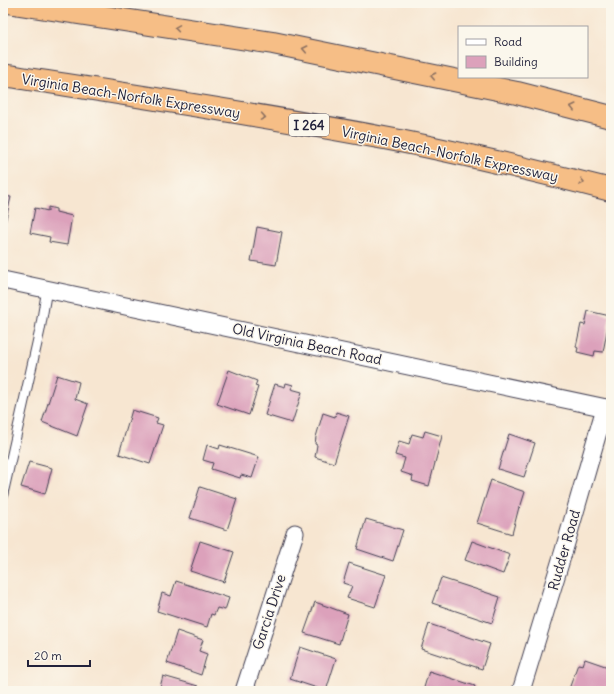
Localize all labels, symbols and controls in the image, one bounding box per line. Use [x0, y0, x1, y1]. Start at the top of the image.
one-way arrow [174, 24, 180, 33]
legend [458, 26, 588, 78]
text: Road [494, 34, 522, 49]
one-way arrow [302, 46, 309, 54]
text: Building [494, 54, 538, 69]
street label: Virginia Beach-Norfolk Expressway [20, 70, 242, 122]
one-way arrow [430, 72, 436, 80]
one-way arrow [570, 104, 576, 112]
one-way arrow [260, 112, 266, 121]
road number: I 264 [289, 114, 329, 136]
street label: Virginia Beach-Norfolk Expressway [340, 122, 560, 186]
one-way arrow [579, 178, 585, 186]
street label: Old Virginia Beach Road [231, 319, 383, 369]
street label: Rudder Road [544, 508, 584, 592]
street label: Garcia Drive [248, 572, 290, 652]
scale bar [28, 642, 90, 668]
text: 20 m [34, 648, 62, 663]

